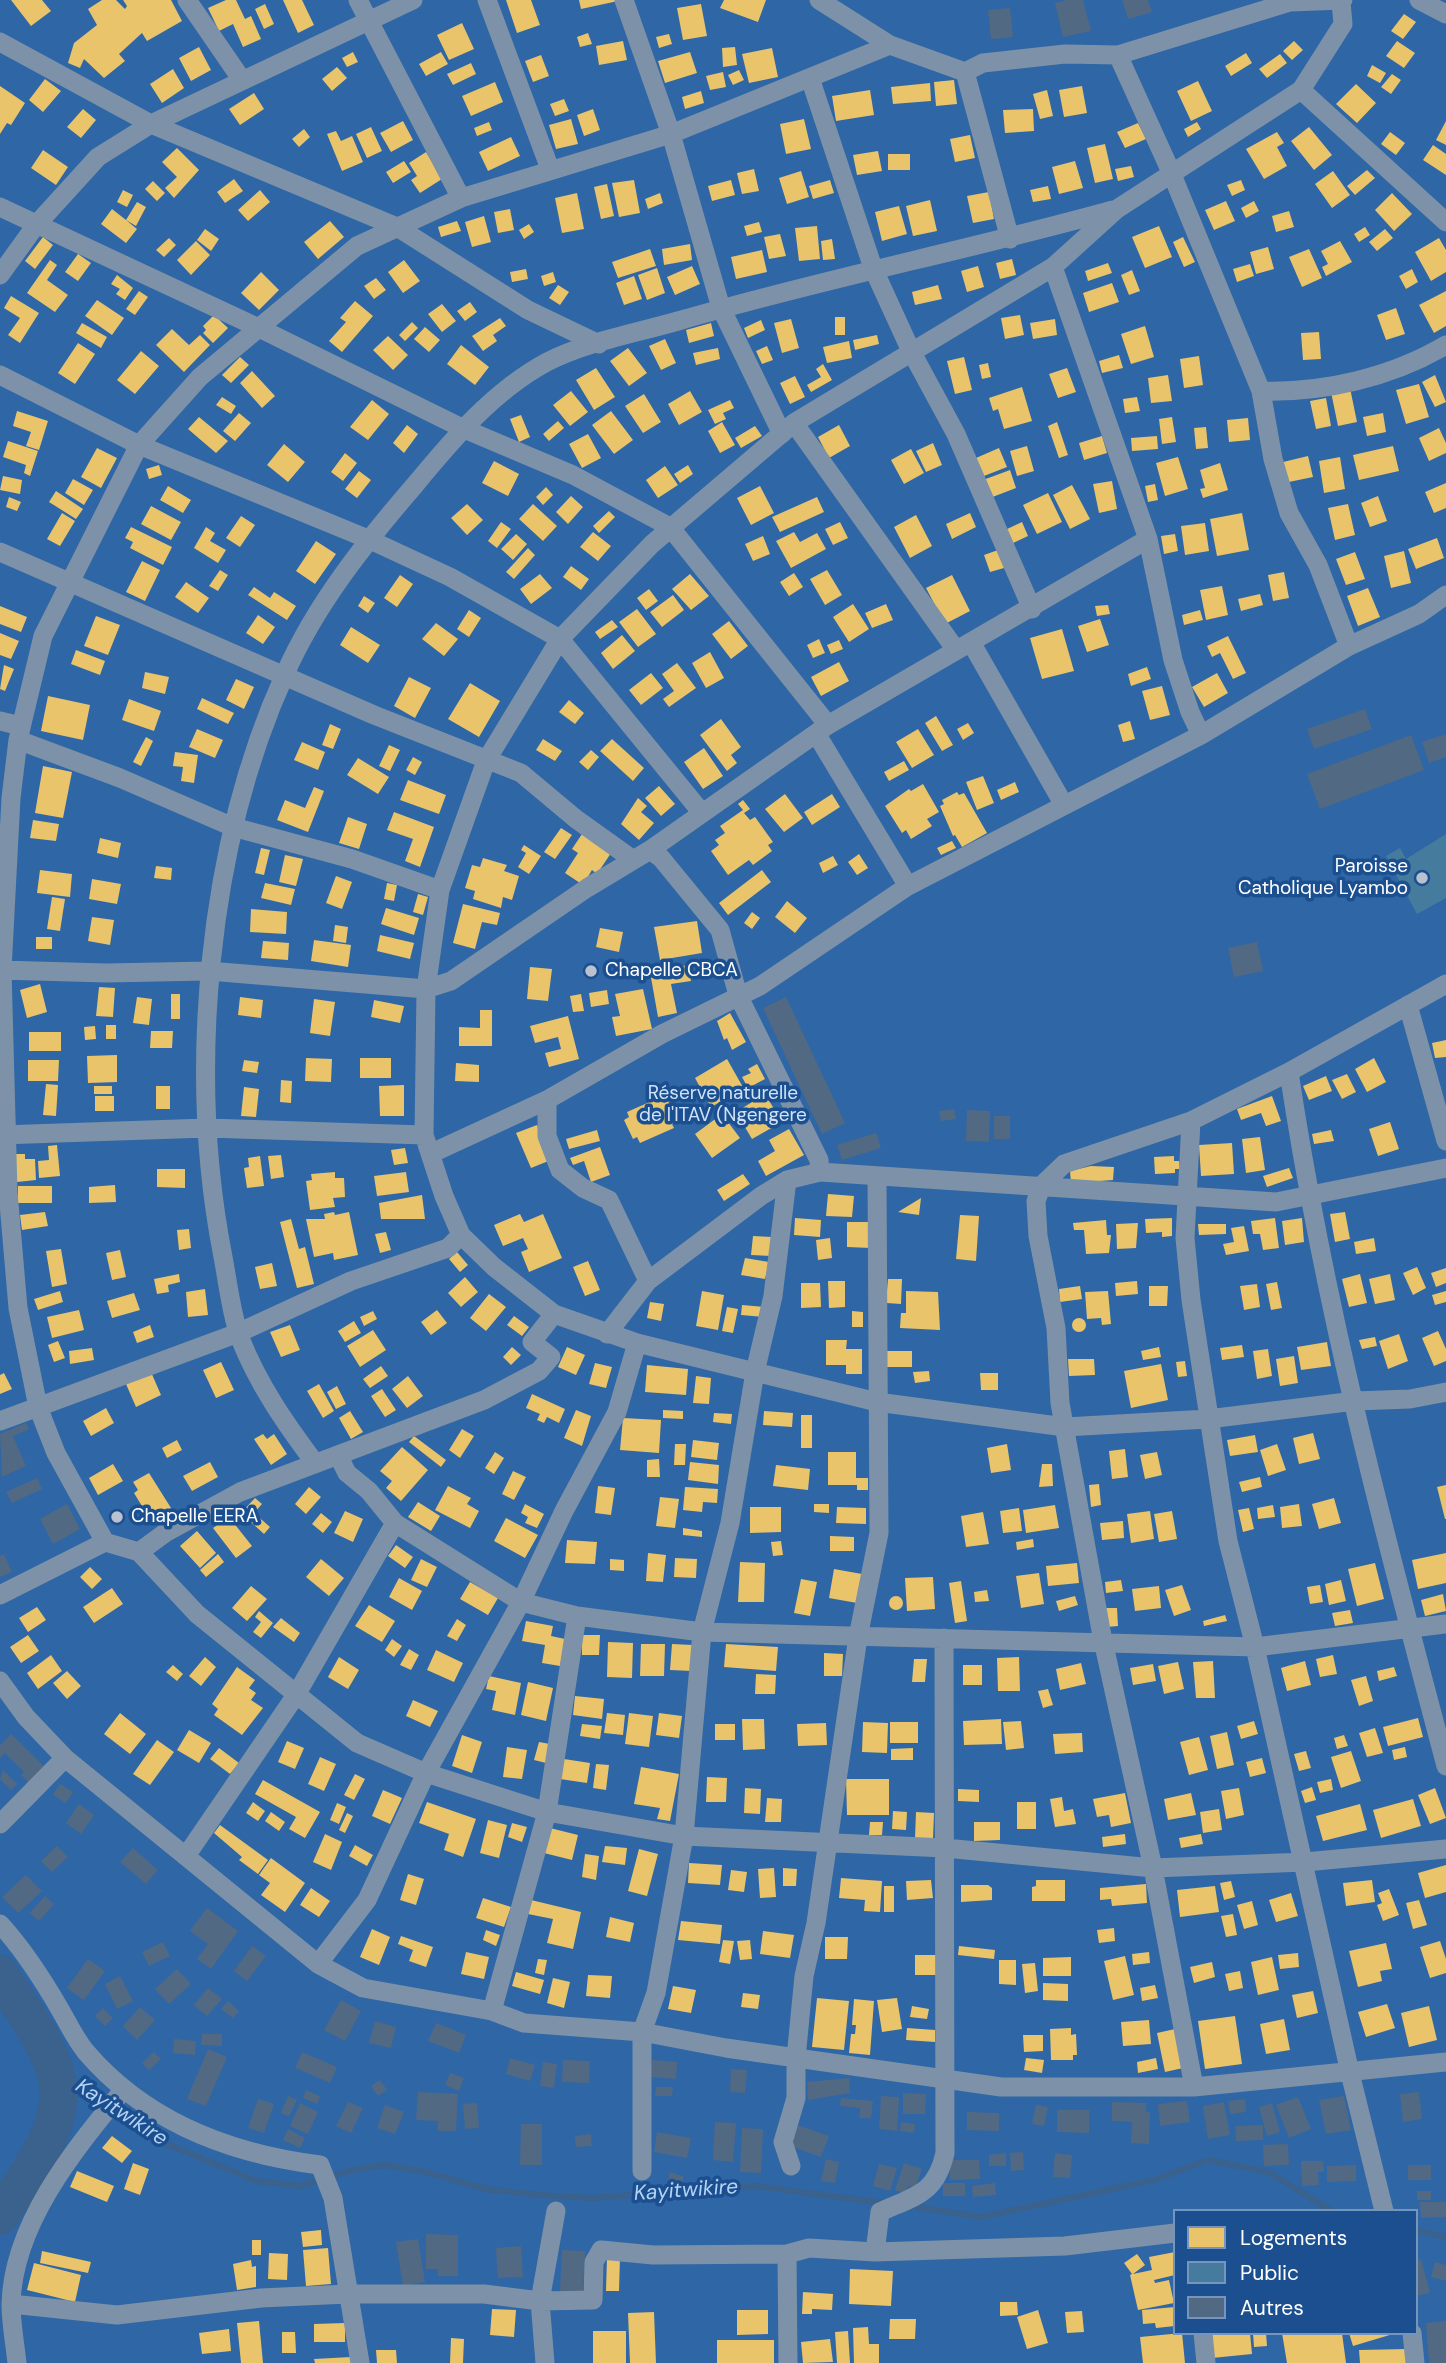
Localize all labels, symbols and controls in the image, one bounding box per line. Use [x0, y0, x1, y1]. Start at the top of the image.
place label: Paroisse Catholique Lyambo [1238, 856, 1408, 900]
marker: Paroisse Catholique Lyambo [1414, 870, 1430, 886]
place label: Chapelle CBCA [605, 960, 738, 982]
marker: Chapelle CBCA [583, 963, 599, 979]
park label: Réserve naturelle de l'ITAV (Ngengere [639, 1083, 807, 1127]
place label: Chapelle EERA [131, 1506, 258, 1528]
marker: Chapelle EERA [109, 1509, 125, 1525]
water label: Kayitwikire [70, 2074, 172, 2152]
water label: Kayitwikire [633, 2175, 739, 2207]
legend [1173, 2209, 1418, 2335]
text: Logements [1240, 2224, 1347, 2252]
text: Public [1240, 2259, 1299, 2287]
text: Autres [1240, 2294, 1304, 2322]

